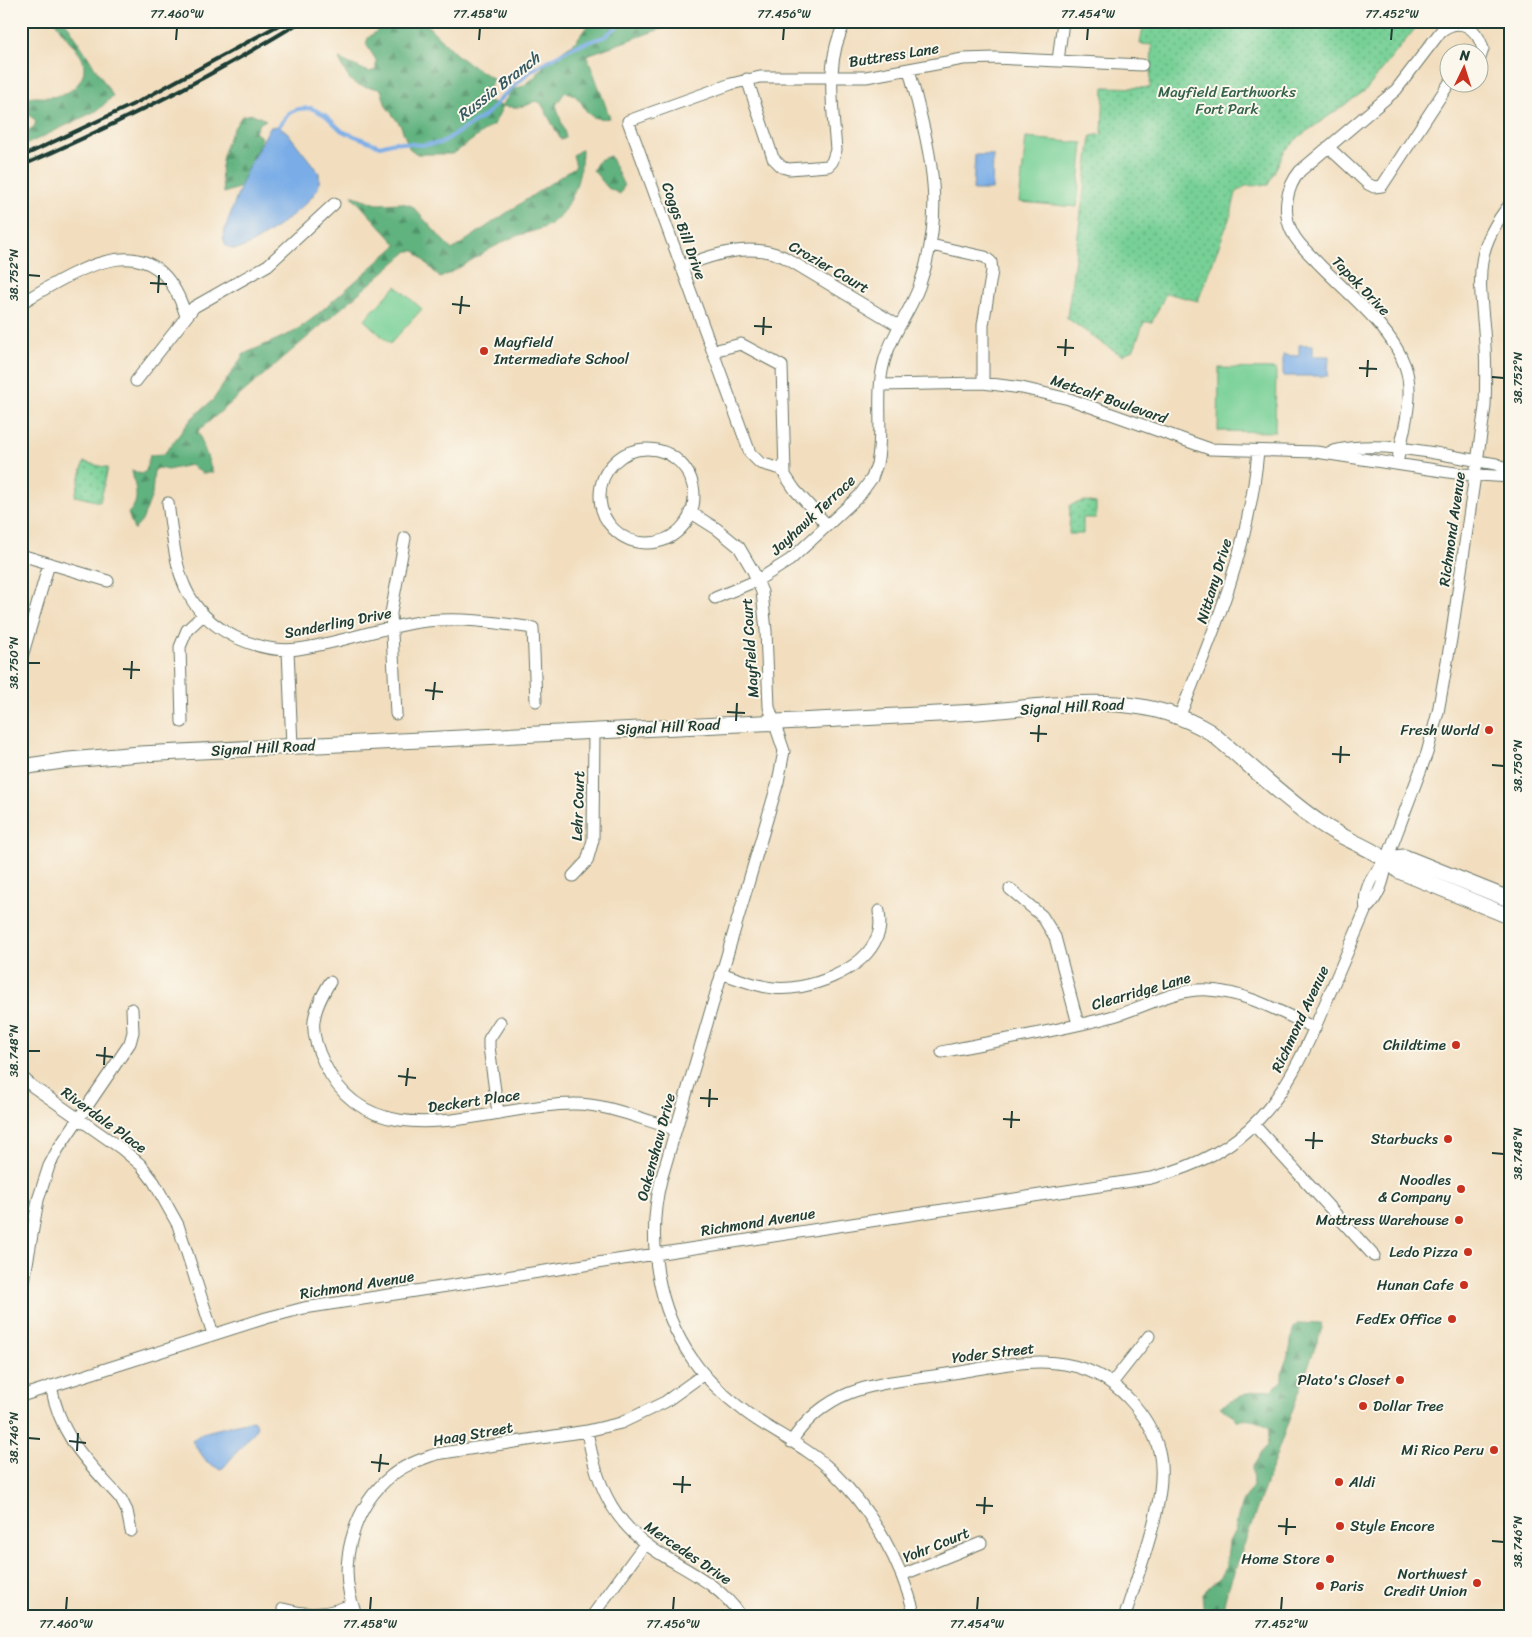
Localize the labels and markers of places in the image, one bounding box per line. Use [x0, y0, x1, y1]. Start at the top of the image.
place label: Mayfield Intermediate School [493, 329, 630, 372]
marker: Mayfield Intermediate School [478, 345, 490, 357]
place label: Fresh World [1401, 717, 1480, 743]
marker: Fresh World [1483, 724, 1495, 736]
place label: Childtime [1383, 1032, 1446, 1058]
marker: Childtime [1450, 1039, 1462, 1051]
place label: Starbucks [1371, 1126, 1439, 1152]
marker: Starbucks [1442, 1133, 1454, 1145]
place label: Noodles & Company [1378, 1167, 1452, 1210]
marker: Noodles & Company [1455, 1183, 1467, 1195]
place label: Mattress Warehouse [1316, 1207, 1449, 1233]
marker: Mattress Warehouse [1453, 1214, 1465, 1226]
place label: Ledo Pizza [1389, 1239, 1458, 1265]
marker: Ledo Pizza [1462, 1246, 1474, 1258]
place label: Hunan Cafe [1377, 1272, 1454, 1298]
marker: Hunan Cafe [1458, 1279, 1470, 1291]
place label: FedEx Office [1356, 1306, 1442, 1332]
marker: FedEx Office [1446, 1313, 1458, 1325]
place label: Plato's Closet [1298, 1367, 1391, 1393]
marker: Plato's Closet [1394, 1374, 1406, 1386]
place label: Dollar Tree [1373, 1393, 1444, 1419]
marker: Dollar Tree [1357, 1400, 1369, 1412]
place label: Mi Rico Peru [1401, 1437, 1484, 1463]
marker: Mi Rico Peru [1488, 1444, 1500, 1456]
place label: Aldi [1348, 1469, 1376, 1495]
marker: Aldi [1333, 1476, 1345, 1488]
place label: Style Encore [1350, 1513, 1435, 1539]
marker: Style Encore [1334, 1520, 1346, 1532]
place label: Home Store [1241, 1546, 1320, 1572]
marker: Home Store [1324, 1553, 1336, 1565]
place label: Northwest Credit Union [1384, 1561, 1468, 1604]
place label: Paris [1330, 1573, 1364, 1599]
marker: Northwest Credit Union [1471, 1577, 1483, 1589]
marker: Paris [1314, 1580, 1326, 1592]

